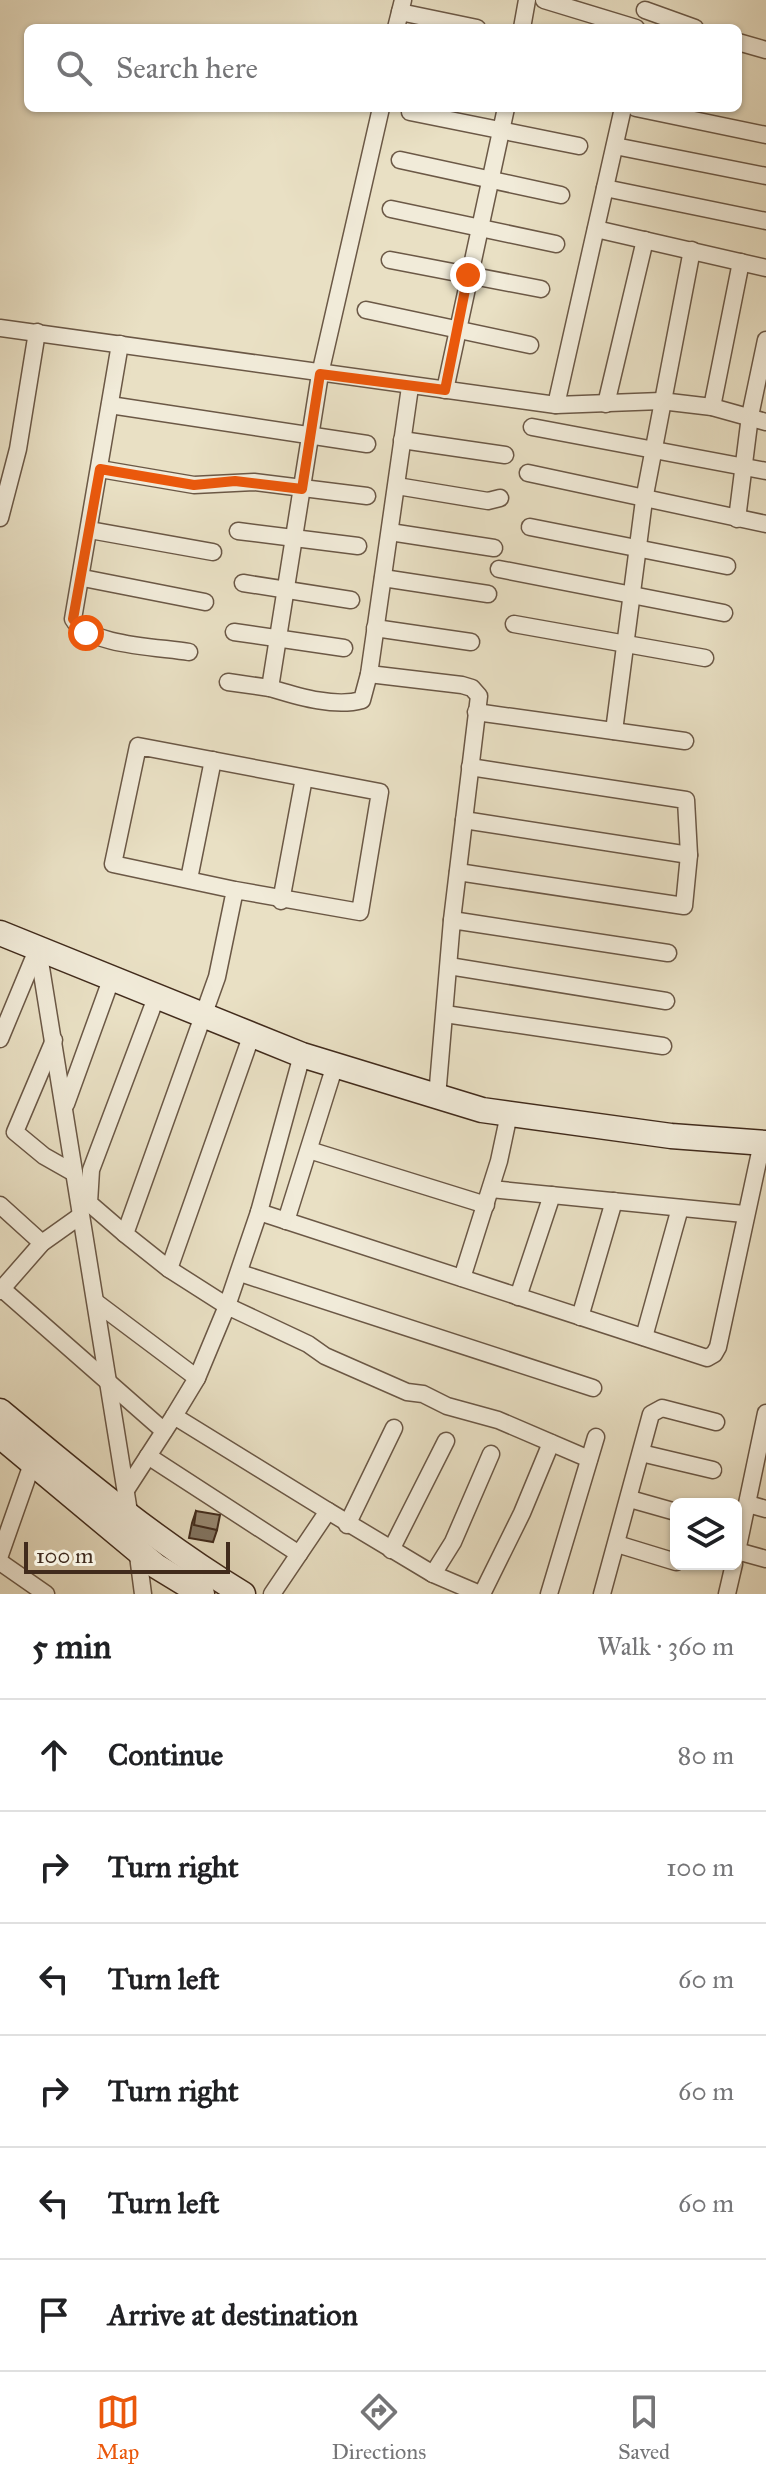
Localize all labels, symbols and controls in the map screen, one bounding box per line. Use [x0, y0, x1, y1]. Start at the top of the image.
search box [24, 24, 742, 112]
icon: search [52, 46, 96, 90]
text: Search here [116, 50, 258, 86]
route end [450, 257, 486, 293]
route start [68, 615, 104, 651]
map controls [670, 1498, 742, 1570]
button: layers [670, 1498, 742, 1570]
scale bar [24, 1538, 230, 1574]
text: 100 m [36, 1542, 93, 1569]
text: 5 min [32, 1626, 111, 1667]
text: Walk · 360 m [597, 1630, 734, 1662]
icon: ahead [32, 1733, 76, 1777]
text: Continue [108, 1737, 223, 1773]
text: 80 m [678, 1739, 734, 1771]
icon: right [32, 1845, 76, 1889]
text: Turn right [108, 1849, 239, 1885]
text: 100 m [666, 1851, 734, 1883]
icon: left [32, 1957, 76, 2001]
text: Turn left [108, 1961, 219, 1997]
text: 60 m [678, 1963, 734, 1995]
icon: right [32, 2069, 76, 2113]
text: Turn right [108, 2073, 239, 2109]
text: 60 m [678, 2075, 734, 2107]
icon: left [32, 2181, 76, 2225]
text: Turn left [108, 2185, 219, 2221]
text: 60 m [678, 2187, 734, 2219]
icon: arrive [32, 2293, 76, 2337]
text: Arrive at destination [108, 2297, 358, 2333]
tab: Map [96, 2390, 140, 2465]
tab: Directions [331, 2390, 426, 2465]
tab: Saved [618, 2390, 670, 2465]

